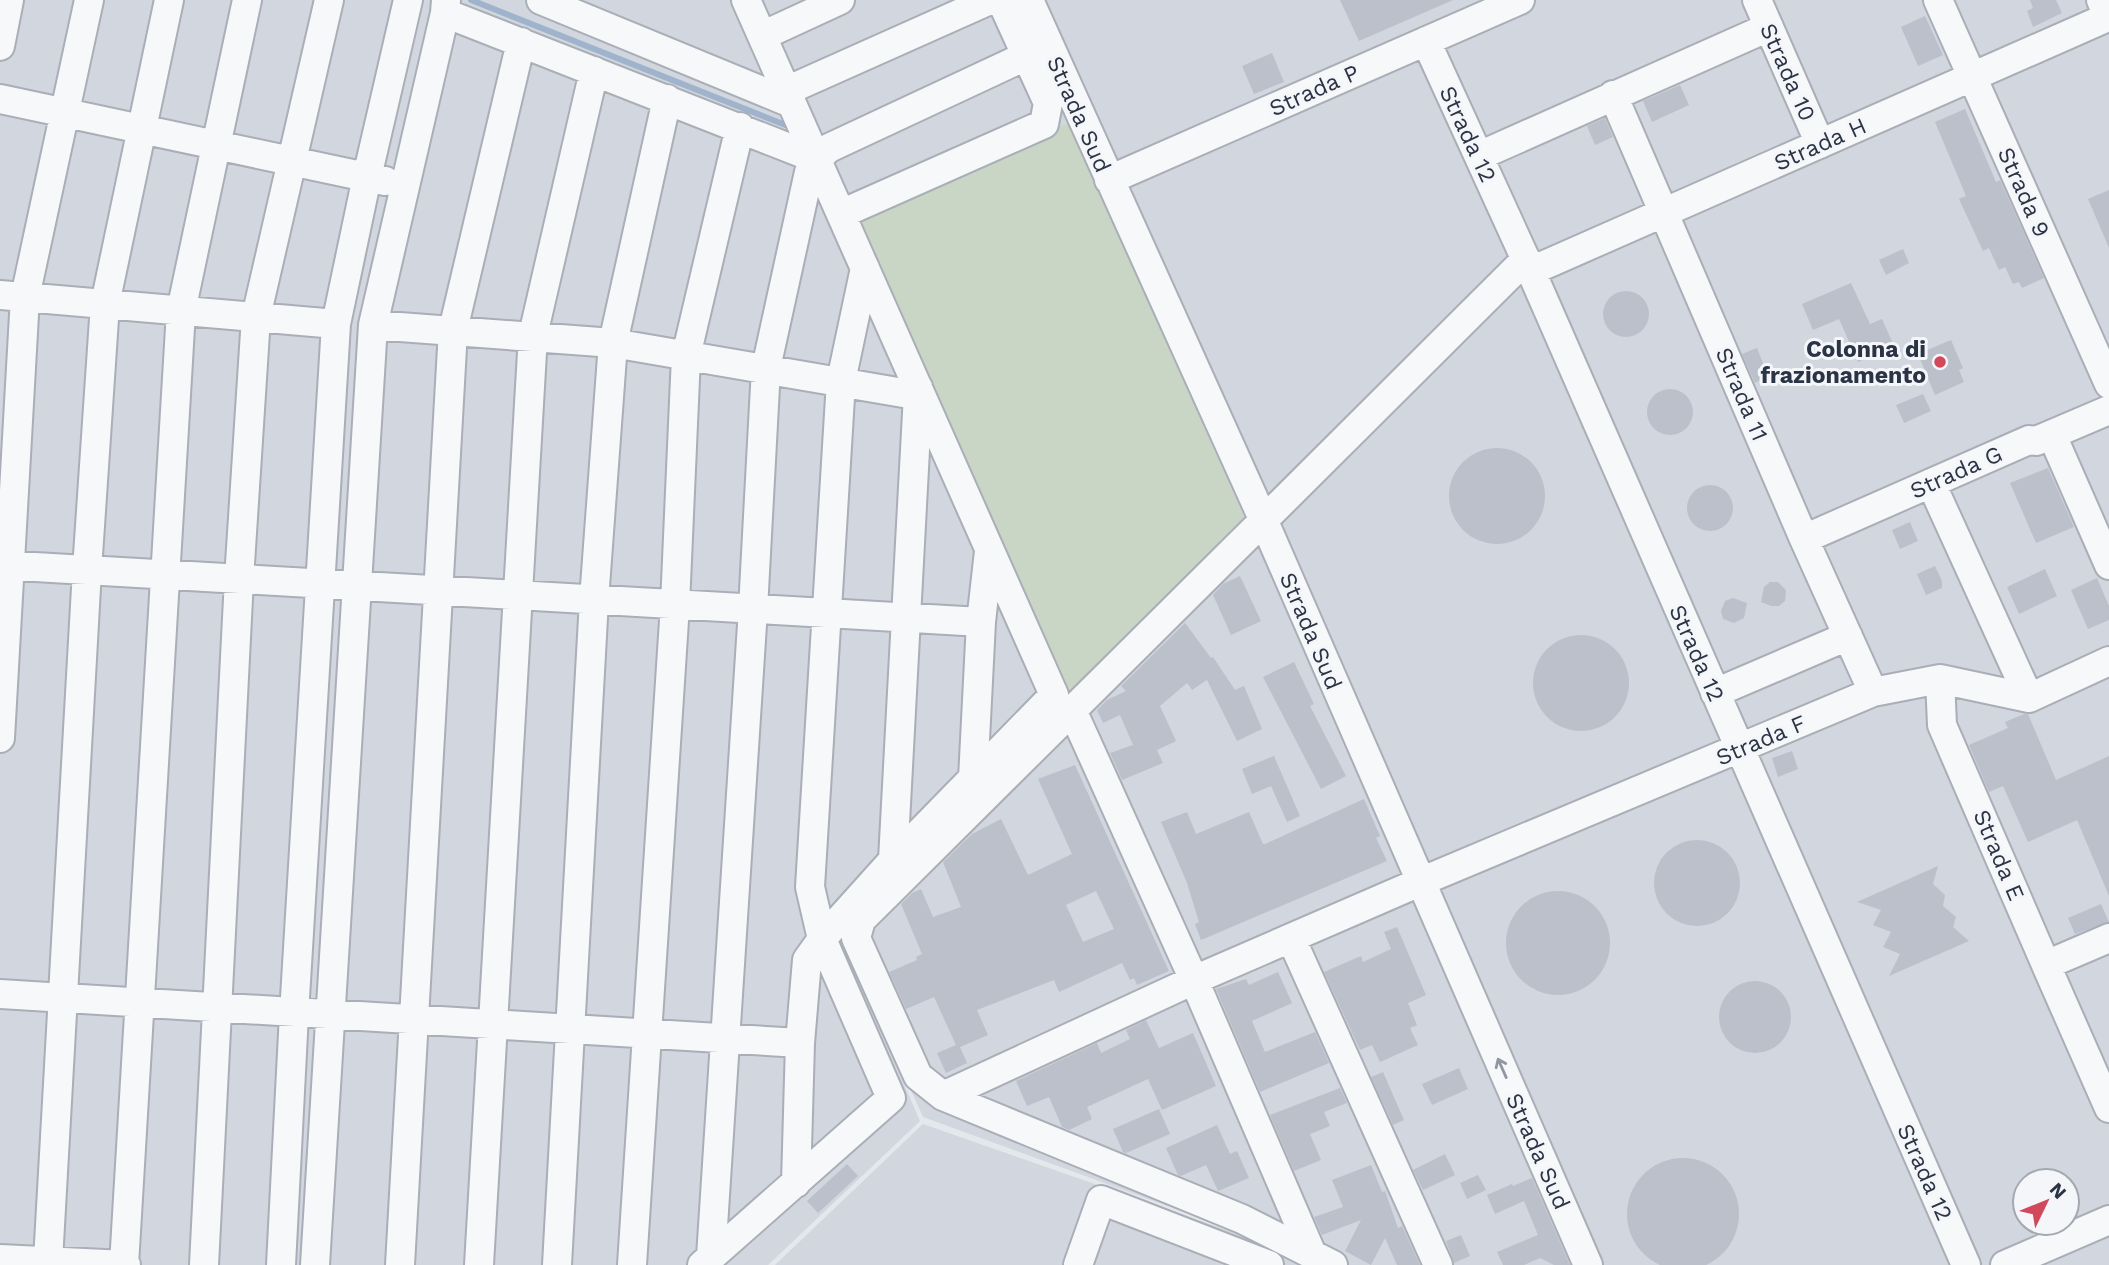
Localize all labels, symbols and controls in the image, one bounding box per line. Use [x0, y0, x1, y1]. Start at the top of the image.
street label: Strada 10 [1754, 19, 1821, 125]
street label: Strada Sud [1041, 52, 1116, 177]
street label: Strada P [1265, 59, 1363, 122]
street label: Strada 12 [1434, 82, 1502, 187]
street label: Strada H [1770, 112, 1871, 177]
street label: Strada 9 [1992, 143, 2055, 241]
place label: Colonna di frazionamento [1760, 336, 1926, 389]
street label: Strada 11 [1710, 343, 1773, 445]
marker: Colonna di frazionamento [1932, 354, 1948, 370]
street label: Strada G [1906, 440, 2006, 505]
street label: Strada Sud [1274, 569, 1347, 694]
street label: Strada 12 [1663, 601, 1730, 706]
street label: Strada F [1712, 709, 1810, 771]
street label: Strada E [1967, 806, 2030, 905]
one-way arrow [1495, 1058, 1508, 1079]
street label: Strada Sud [1500, 1089, 1575, 1214]
street label: Strada 12 [1891, 1120, 1958, 1225]
north arrow [2011, 1167, 2081, 1237]
text: N [2045, 1178, 2071, 1204]

